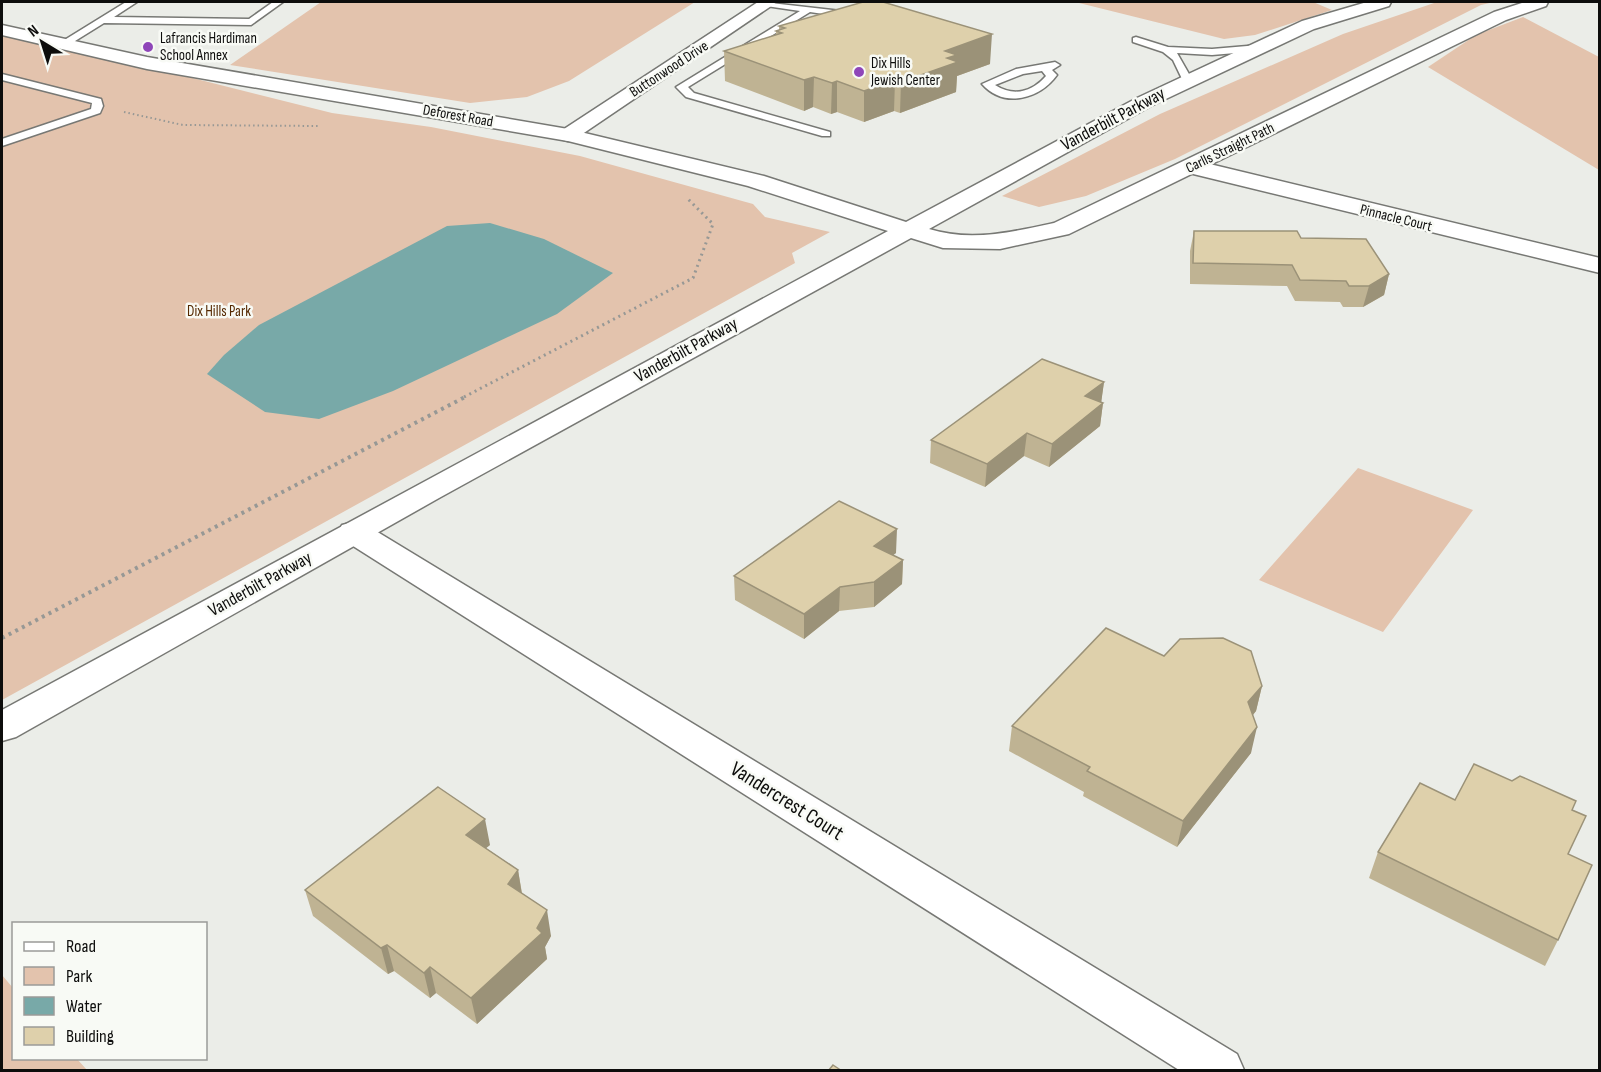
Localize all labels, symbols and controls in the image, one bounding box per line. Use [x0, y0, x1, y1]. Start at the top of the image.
north arrow [12, 12, 72, 72]
text: N [24, 21, 43, 41]
place label: Lafrancis Hardiman School Annex [160, 29, 257, 65]
street label: Buttonwood Drive [626, 36, 712, 102]
marker: Lafrancis Hardiman School Annex [141, 40, 155, 54]
place label: Dix Hills Jewish Center [870, 54, 941, 90]
marker: Dix Hills Jewish Center [852, 65, 866, 79]
street label: Vanderbilt Parkway [1057, 83, 1169, 155]
street label: Deforest Road [421, 100, 495, 132]
street label: Carlls Straight Path [1182, 118, 1278, 178]
street label: Pinnacle Court [1358, 200, 1434, 236]
park label: Dix Hills Park [187, 302, 251, 321]
street label: Vanderbilt Parkway [631, 313, 741, 387]
street label: Vanderbilt Parkway [205, 547, 315, 621]
street label: Vandercrest Court [726, 756, 848, 846]
legend [12, 922, 207, 1060]
text: Road [66, 936, 96, 957]
text: Park [66, 966, 92, 987]
text: Water [66, 996, 102, 1017]
text: Building [66, 1026, 114, 1047]

